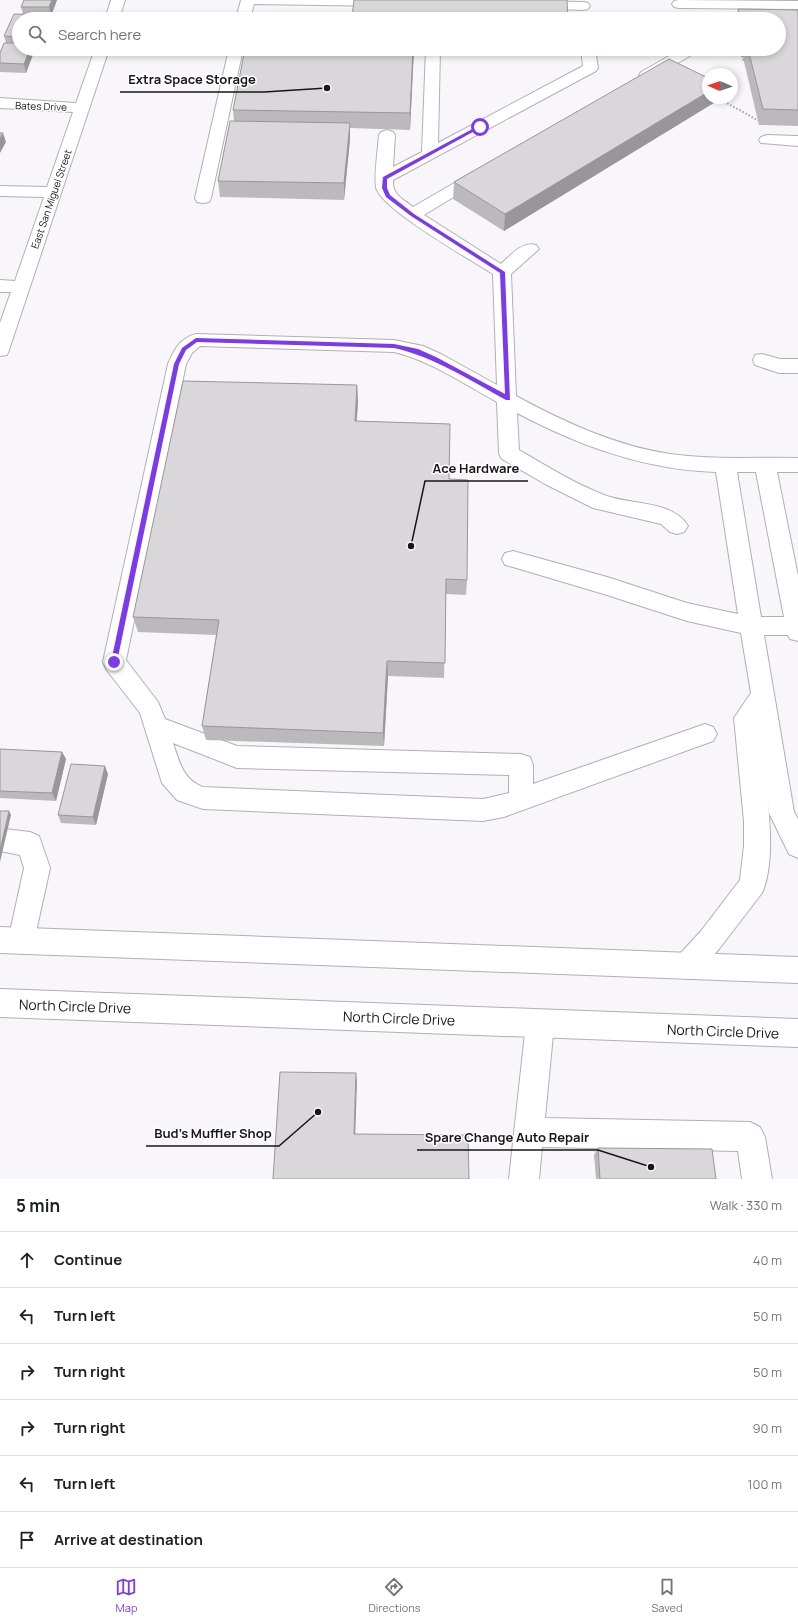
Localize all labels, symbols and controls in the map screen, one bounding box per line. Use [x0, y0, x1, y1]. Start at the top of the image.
search box [12, 12, 786, 56]
icon: search [26, 23, 48, 45]
text: Search here [58, 24, 141, 45]
callout: Extra Space Storage [120, 67, 264, 92]
north arrow [702, 68, 738, 104]
text: Extra Space Storage [128, 70, 256, 88]
street label: Bates Drive [15, 98, 67, 114]
route start [471, 118, 489, 136]
street label: East San Miguel Street [27, 147, 75, 251]
callout: Ace Hardware [425, 456, 528, 481]
text: Ace Hardware [433, 459, 520, 477]
route end [105, 653, 123, 671]
street label: North Circle Drive [19, 995, 131, 1017]
street label: North Circle Drive [343, 1007, 455, 1029]
street label: North Circle Drive [667, 1020, 779, 1042]
callout: Bud's Muffler Shop [146, 1121, 279, 1146]
text: Bud's Muffler Shop [154, 1124, 272, 1142]
callout: Spare Change Auto Repair [417, 1125, 598, 1150]
text: Spare Change Auto Repair [425, 1128, 589, 1146]
text: 5 min [16, 1194, 60, 1217]
text: Walk · 330 m [710, 1196, 782, 1214]
icon: ahead [16, 1249, 38, 1271]
text: Continue [54, 1249, 122, 1270]
text: 40 m [753, 1251, 782, 1269]
icon: left [16, 1305, 38, 1327]
text: Turn left [54, 1305, 116, 1326]
text: 50 m [753, 1307, 782, 1325]
icon: right [16, 1361, 38, 1383]
text: Turn right [54, 1361, 125, 1382]
text: 50 m [753, 1363, 782, 1381]
icon: right [16, 1417, 38, 1439]
text: Turn right [54, 1417, 125, 1438]
text: 90 m [752, 1419, 782, 1437]
icon: left [16, 1473, 38, 1495]
text: Turn left [54, 1473, 116, 1494]
text: 100 m [747, 1475, 782, 1493]
icon: arrive [16, 1529, 38, 1551]
text: Arrive at destination [54, 1529, 203, 1550]
tab: Map [115, 1576, 137, 1615]
tab: Directions [368, 1576, 421, 1615]
tab: Saved [652, 1576, 683, 1615]

